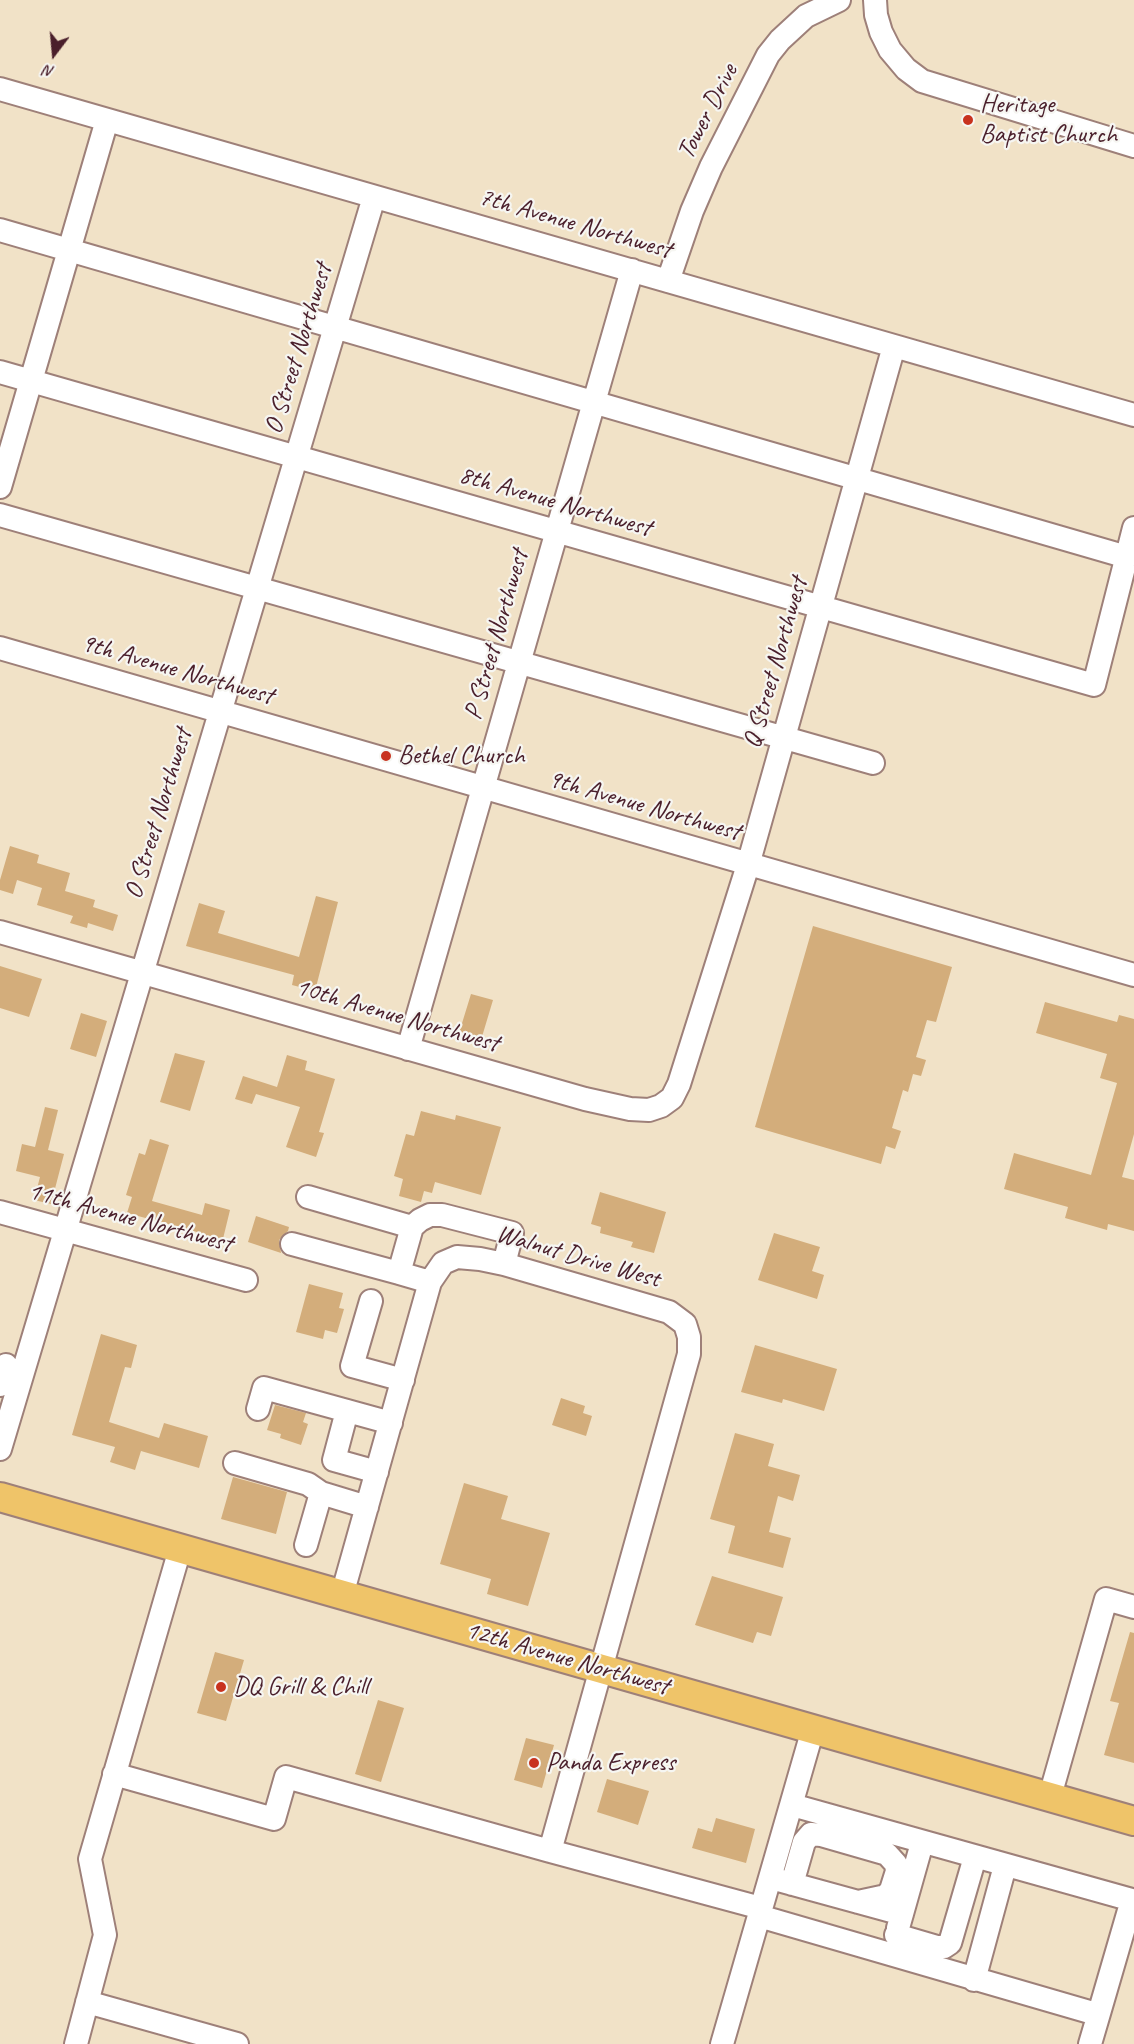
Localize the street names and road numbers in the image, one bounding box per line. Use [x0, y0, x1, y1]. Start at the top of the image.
street label: Tower Drive [671, 59, 745, 165]
street label: 7th Avenue Northwest [475, 182, 675, 266]
street label: O Street Northwest [258, 260, 340, 438]
street label: 8th Avenue Northwest [455, 460, 655, 544]
street label: P Street Northwest [458, 547, 536, 723]
street label: Q Street Northwest [737, 574, 815, 752]
street label: 9th Avenue Northwest [77, 628, 277, 712]
street label: O Street Northwest [118, 725, 200, 903]
street label: 9th Avenue Northwest [544, 764, 744, 848]
street label: 10th Avenue Northwest [292, 972, 502, 1060]
street label: 11th Avenue Northwest [25, 1176, 235, 1260]
street label: Walnut Drive West [493, 1219, 663, 1295]
street label: 12th Avenue Northwest [462, 1615, 672, 1703]

